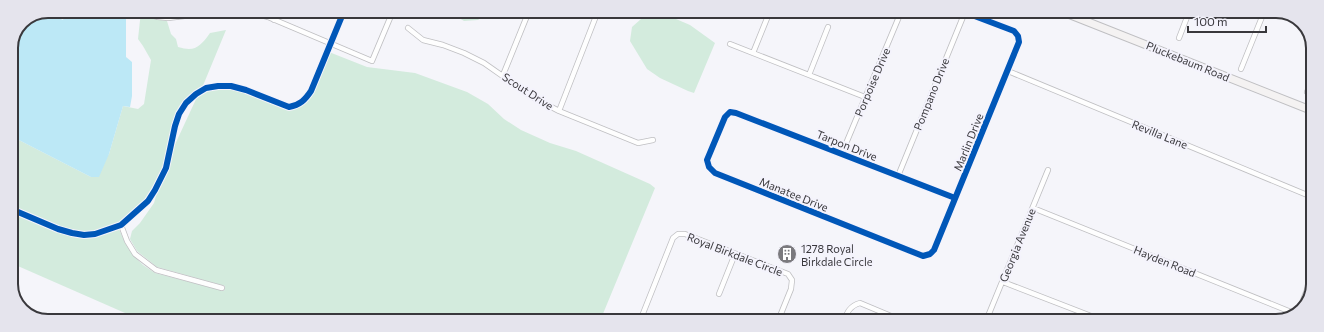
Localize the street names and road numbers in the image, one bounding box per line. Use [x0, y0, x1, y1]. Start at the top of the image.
street label: Pluckebaum Road [1144, 38, 1232, 84]
street label: Porpoise Drive [852, 46, 892, 118]
street label: Pompano Drive [911, 56, 951, 132]
street label: Scout Drive [500, 70, 556, 112]
street label: Marlin Drive [951, 111, 986, 173]
street label: Revilla Lane [1130, 117, 1190, 151]
street label: Tarpon Drive [815, 127, 879, 163]
street label: Manatee Drive [758, 174, 830, 214]
street label: Georgia Avenue [996, 206, 1038, 284]
street label: Royal Birkdale Circle [685, 230, 785, 278]
street label: Hayden Road [1132, 243, 1198, 279]

